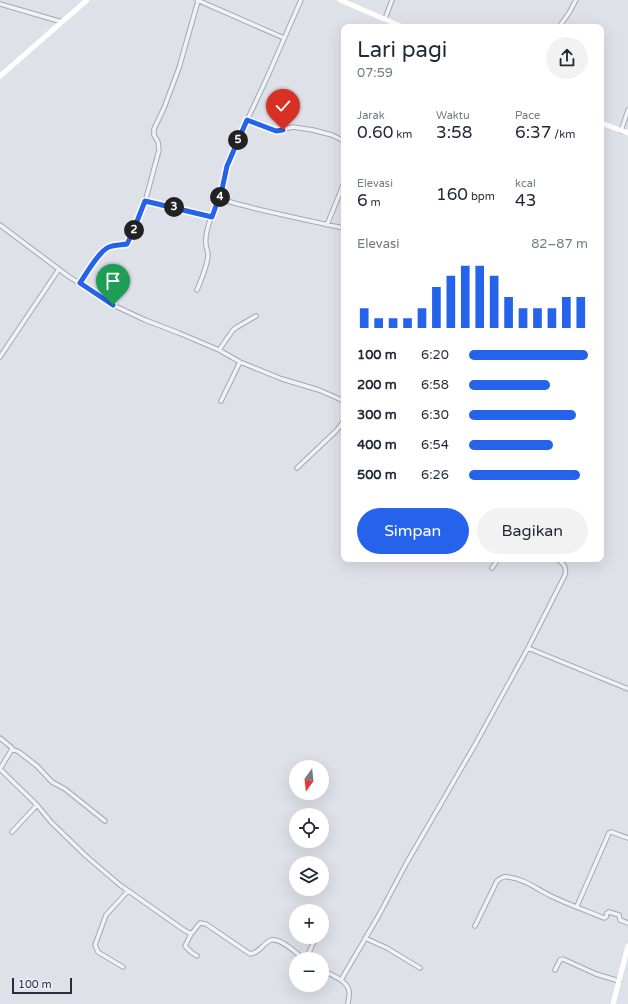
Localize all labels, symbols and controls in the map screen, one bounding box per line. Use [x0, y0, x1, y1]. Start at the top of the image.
text: Lari pagi [357, 37, 447, 63]
button: share [546, 37, 588, 79]
text: 07:59 [357, 65, 393, 81]
pin [266, 89, 300, 130]
icon: check [272, 95, 294, 117]
text: Jarak [357, 109, 385, 122]
text: Waktu [436, 109, 470, 122]
text: Pace [515, 109, 540, 122]
text: 0.60 [357, 122, 393, 143]
text: 3:58 [436, 122, 472, 143]
text: 6:37 [515, 122, 551, 143]
text: km [393, 128, 412, 141]
text: /km [551, 128, 575, 141]
pin: 5 [228, 130, 248, 150]
text: 5 [235, 133, 241, 146]
text: Elevasi [357, 177, 393, 190]
text: kcal [515, 177, 536, 190]
text: 160 [436, 184, 468, 205]
pin: 4 [210, 187, 230, 207]
text: 4 [217, 190, 223, 203]
text: 6 [357, 190, 368, 211]
text: bpm [468, 190, 495, 203]
text: 43 [515, 190, 536, 211]
text: m [368, 196, 381, 209]
pin: 3 [164, 197, 184, 217]
text: 3 [171, 200, 177, 213]
pin: 2 [124, 220, 144, 240]
text: 2 [131, 223, 137, 236]
text: Elevasi [357, 236, 399, 252]
text: 82–87 m [531, 236, 588, 252]
pin [96, 264, 130, 305]
icon: arrive [102, 270, 124, 292]
text: 100 m [357, 347, 397, 363]
text: 6:20 [421, 347, 449, 363]
text: 200 m [357, 377, 397, 393]
text: 6:58 [421, 377, 449, 393]
text: 300 m [357, 407, 397, 423]
text: 6:30 [421, 407, 449, 423]
text: 400 m [357, 437, 397, 453]
text: 6:54 [421, 437, 449, 453]
text: 500 m [357, 467, 397, 483]
text: 6:26 [421, 467, 449, 483]
button: Simpan [357, 508, 469, 554]
button: Bagikan [477, 508, 588, 554]
north arrow [289, 760, 329, 800]
map controls [289, 760, 329, 992]
button: locate [289, 808, 329, 848]
button: layers [289, 856, 329, 896]
button: + [289, 904, 329, 944]
button: − [289, 952, 329, 992]
scale bar [12, 976, 72, 995]
text: 100 m [18, 978, 52, 991]

